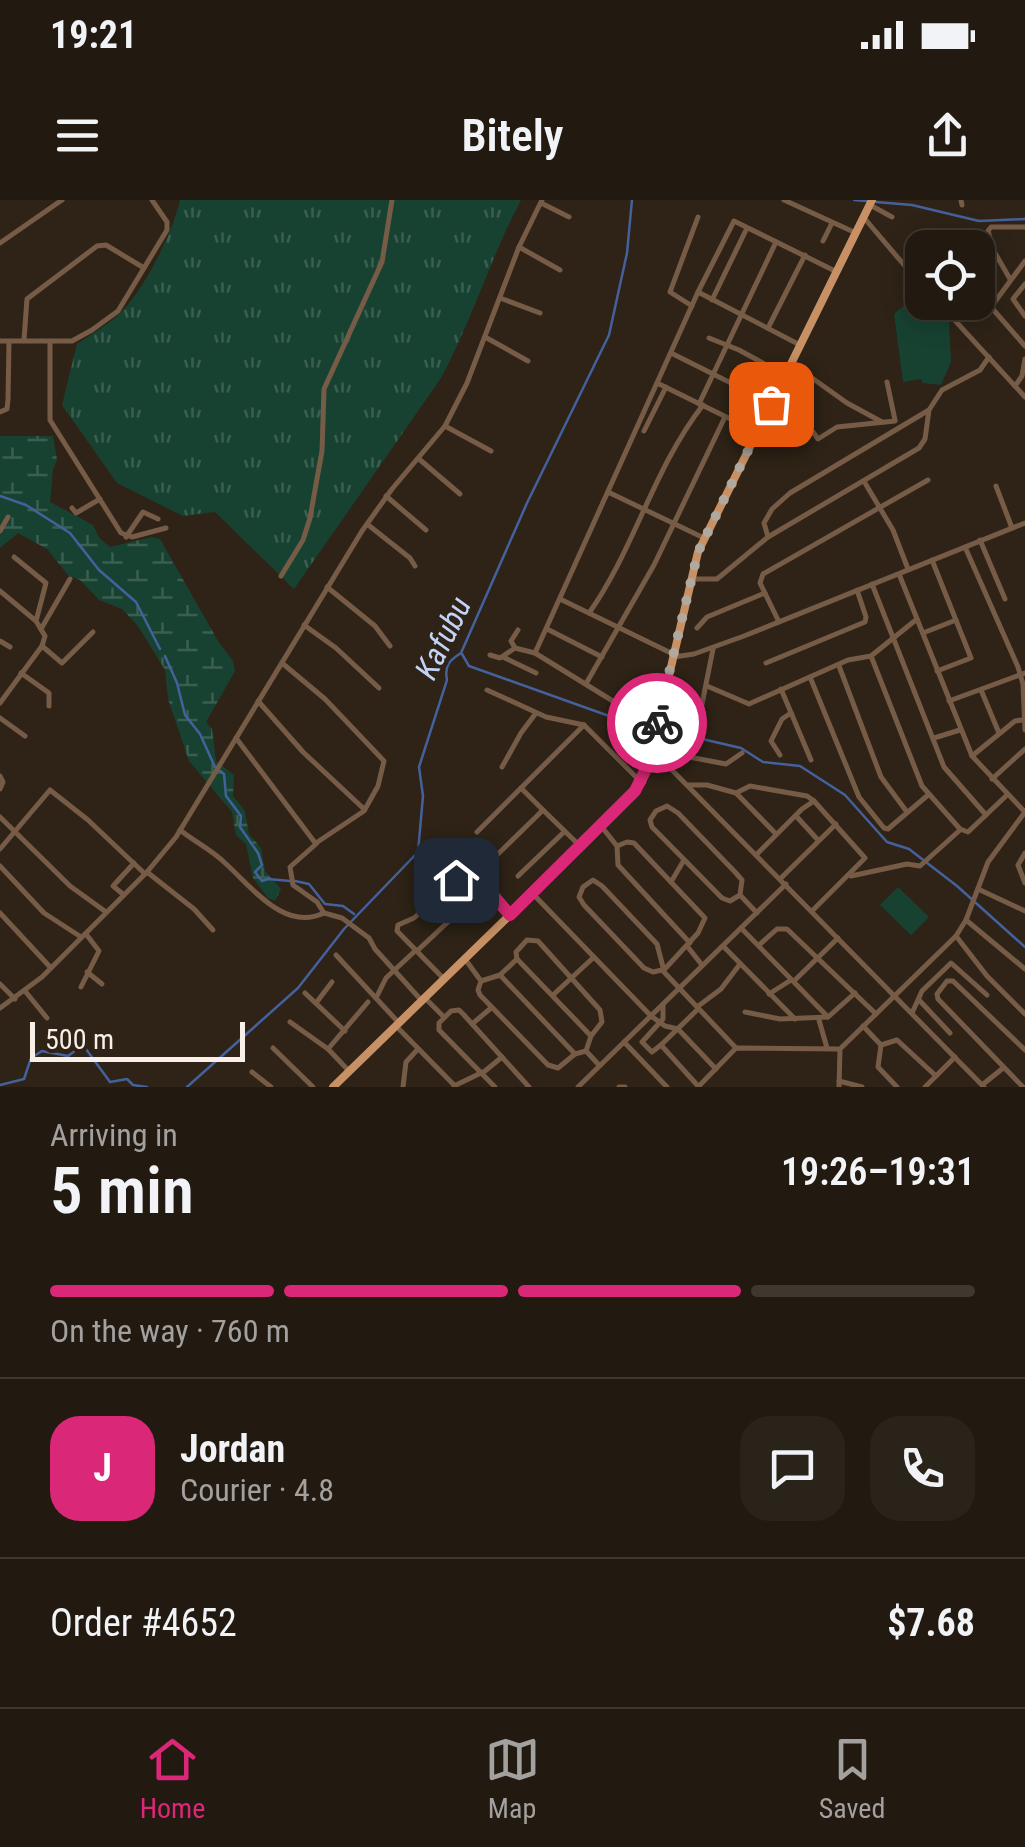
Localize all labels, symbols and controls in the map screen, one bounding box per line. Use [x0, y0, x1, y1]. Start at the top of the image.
text: 19:21 [50, 13, 137, 57]
icon: menu [50, 108, 105, 163]
icon: share [920, 108, 975, 163]
text: Bitely [461, 109, 564, 162]
map controls [905, 230, 995, 320]
button: locate [905, 230, 995, 320]
pin [729, 362, 814, 447]
icon: bag [744, 377, 799, 432]
water label: Kafubu [407, 591, 479, 685]
courier [607, 673, 707, 773]
icon: bike [630, 696, 685, 751]
pin [414, 838, 499, 923]
icon: home [429, 853, 484, 908]
scale bar [30, 1017, 245, 1061]
text: 500 m [45, 1023, 114, 1056]
text: Arriving in [50, 1116, 178, 1154]
text: 19:26–19:31 [781, 1150, 975, 1194]
text: 5 min [50, 1153, 194, 1229]
text: On the way · 760 m [50, 1312, 290, 1350]
button: chat [740, 1416, 845, 1521]
button: phone [870, 1416, 975, 1521]
text: Jordan [180, 1427, 285, 1471]
text: J [93, 1446, 112, 1490]
text: Courier · 4.8 [180, 1471, 334, 1509]
text: Order #4652 [50, 1601, 237, 1645]
text: $7.68 [887, 1601, 975, 1645]
tab: Home [140, 1732, 205, 1825]
tab: Map [485, 1732, 540, 1825]
tab: Saved [819, 1732, 885, 1825]

